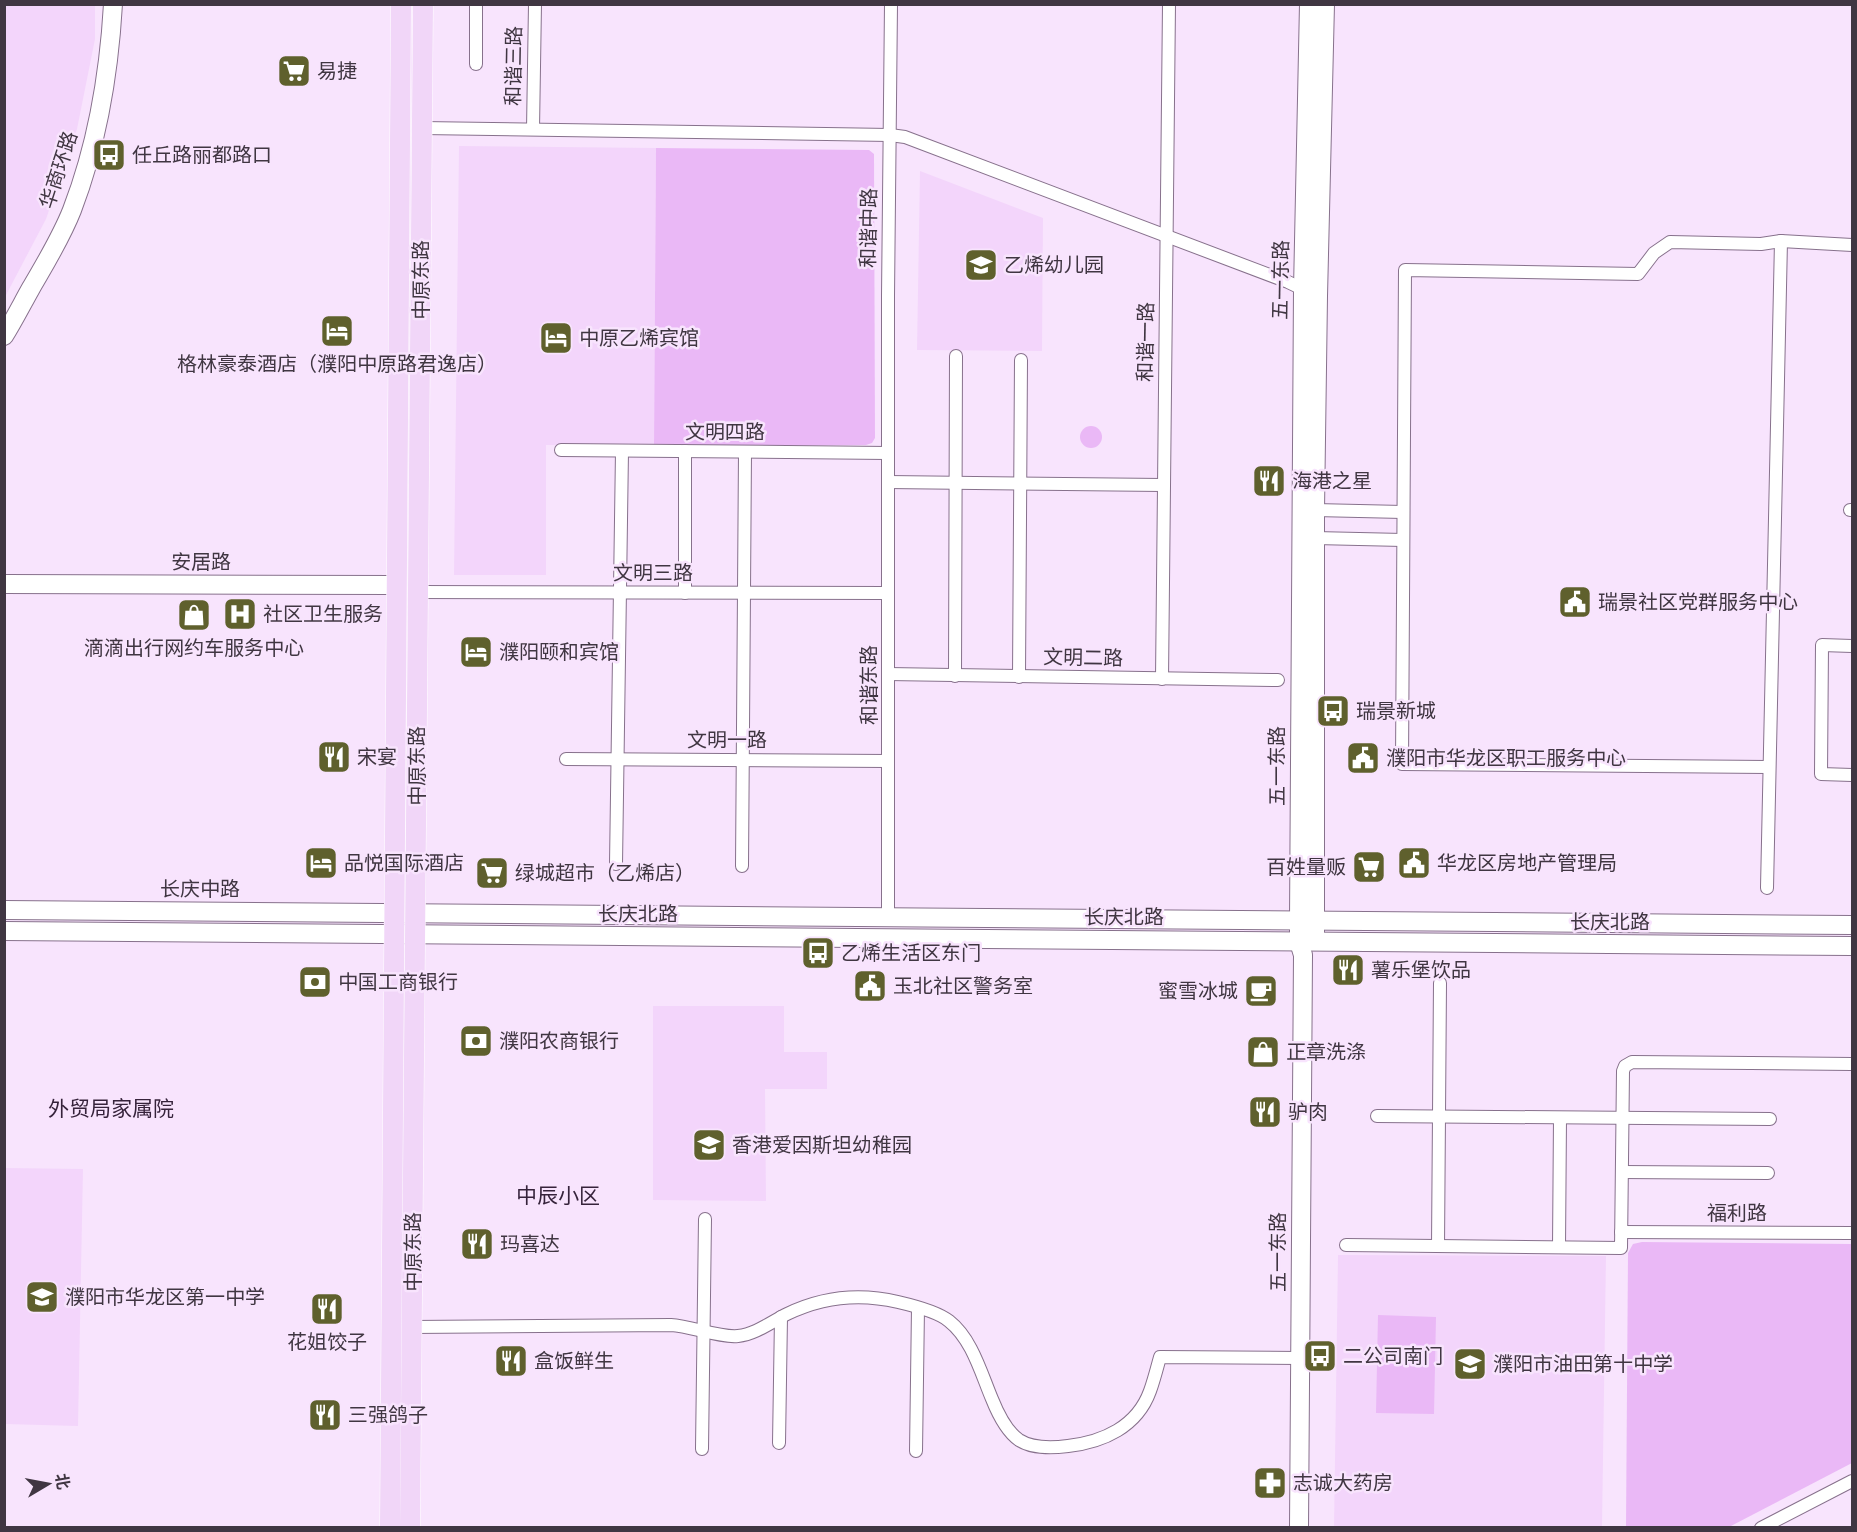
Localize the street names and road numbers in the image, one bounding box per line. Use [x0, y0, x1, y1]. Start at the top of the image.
street label: 和谐三路 [502, 26, 526, 106]
street label: 华商环路 [36, 128, 82, 212]
street label: 和谐中路 [857, 188, 881, 268]
street label: 中原东路 [410, 240, 433, 320]
street label: 五一东路 [1269, 240, 1293, 320]
street label: 和谐一路 [1134, 302, 1158, 382]
street label: 文明四路 [685, 421, 765, 444]
street label: 安居路 [171, 551, 231, 574]
street label: 文明三路 [613, 562, 693, 585]
street label: 和谐东路 [858, 645, 881, 725]
street label: 文明二路 [1043, 646, 1123, 670]
street label: 中原东路 [406, 726, 429, 806]
street label: 五一东路 [1266, 726, 1289, 806]
street label: 文明一路 [687, 729, 767, 752]
street label: 长庆中路 [160, 878, 240, 901]
street label: 长庆北路 [598, 903, 678, 926]
street label: 长庆北路 [1084, 906, 1164, 929]
street label: 长庆北路 [1570, 911, 1650, 934]
street label: 福利路 [1707, 1202, 1767, 1225]
street label: 中原东路 [402, 1212, 425, 1292]
street label: 五一东路 [1267, 1212, 1290, 1292]

